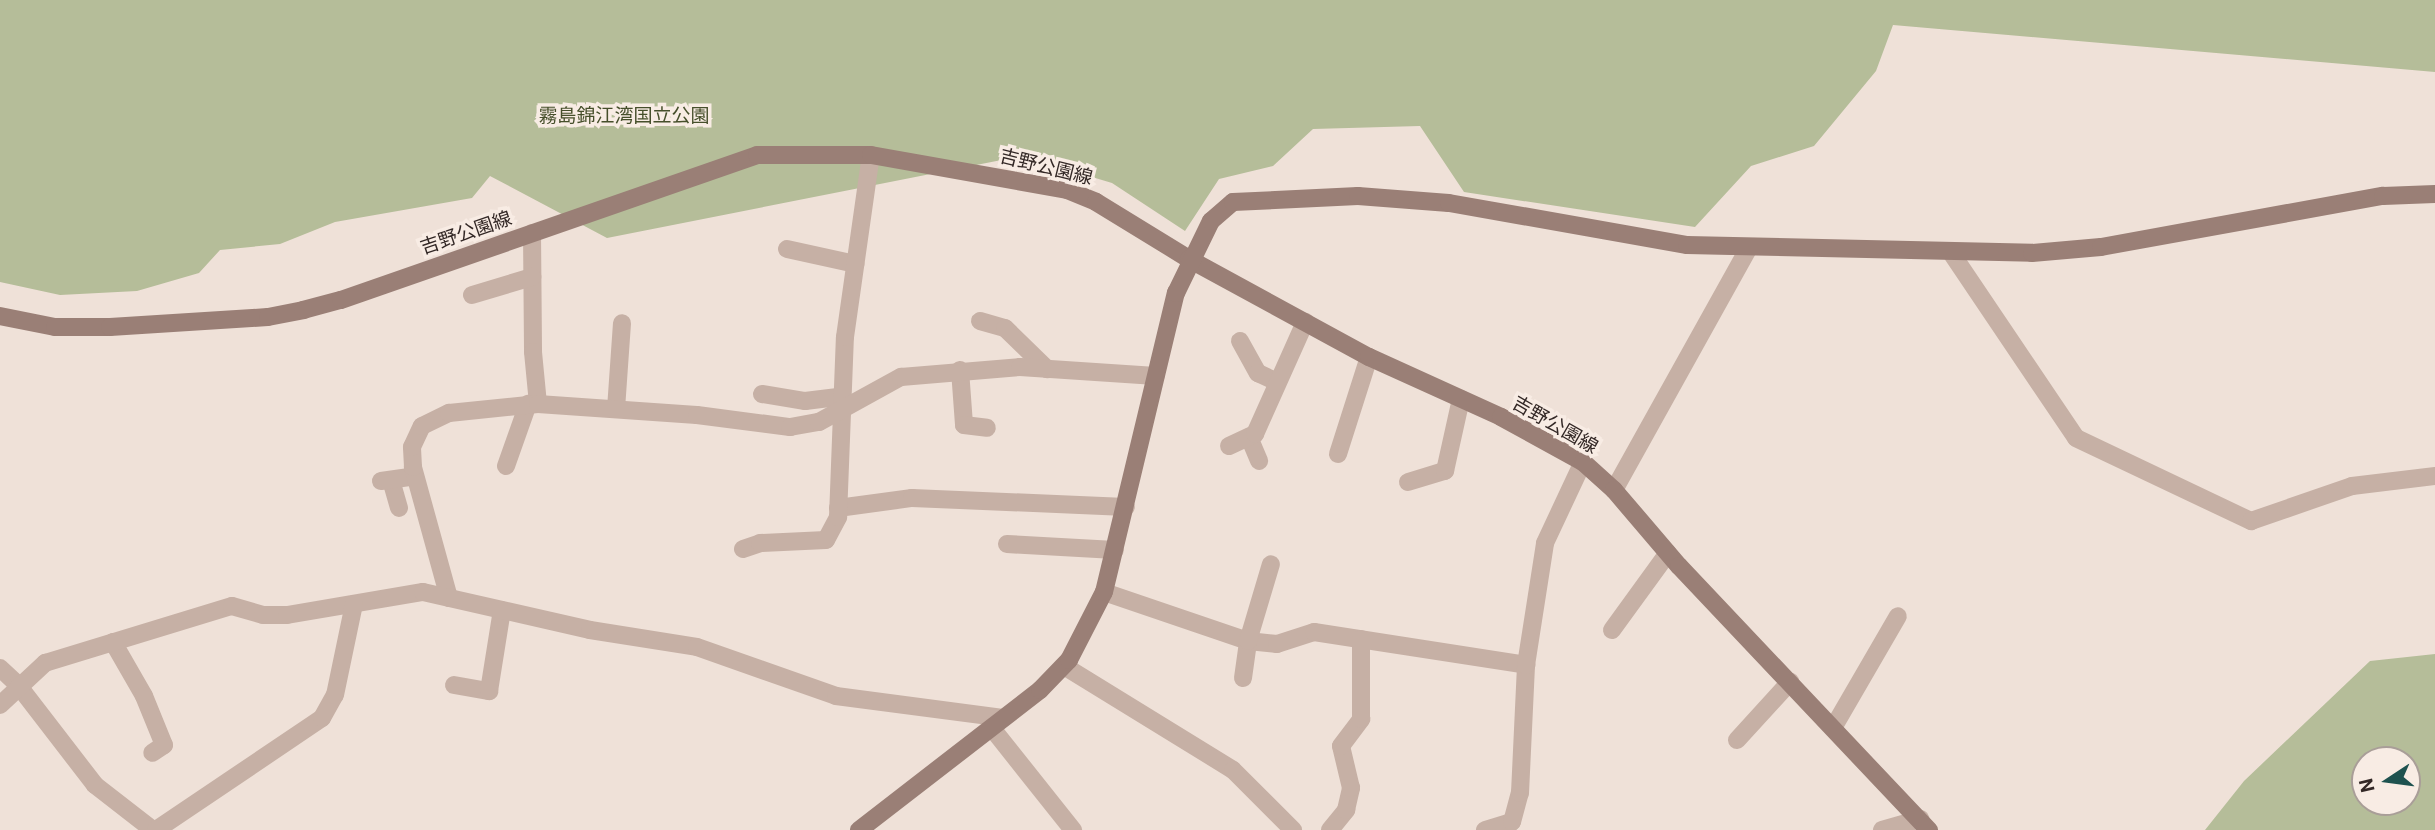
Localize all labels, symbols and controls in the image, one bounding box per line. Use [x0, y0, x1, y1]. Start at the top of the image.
park label: 霧島錦江湾国立公園 [539, 105, 709, 127]
street label: 吉野公園線 [997, 144, 1095, 190]
street label: 吉野公園線 [417, 207, 515, 259]
street label: 吉野公園線 [1508, 391, 1602, 459]
north arrow [2351, 746, 2421, 816]
text: N [2354, 776, 2380, 795]

